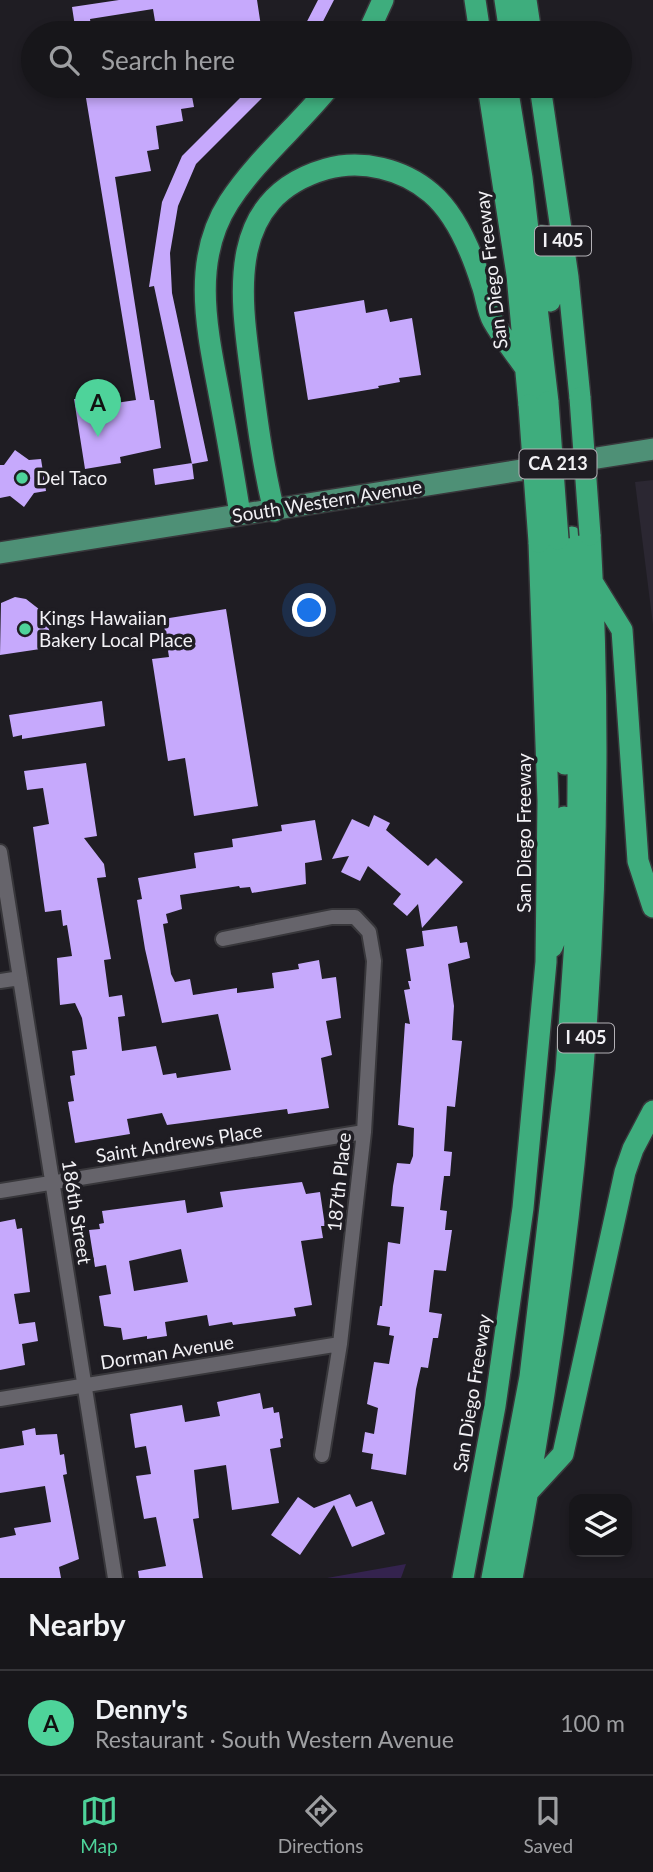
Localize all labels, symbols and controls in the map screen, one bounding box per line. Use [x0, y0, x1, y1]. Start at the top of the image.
search box [21, 21, 632, 98]
icon: search [45, 41, 83, 79]
text: Search here [101, 44, 235, 76]
street label: San Diego Freeway [469, 189, 512, 351]
road number: I 405 [535, 227, 591, 256]
pin: A [75, 379, 121, 437]
road number: CA 213 [520, 450, 596, 478]
place label: Del Taco [36, 466, 107, 489]
marker: Del Taco [14, 470, 30, 486]
street label: South Western Avenue [230, 474, 424, 527]
your location [292, 593, 326, 627]
place label: Kings Hawaiian Bakery Local Place [39, 606, 193, 651]
marker: Kings Hawaiian Bakery Local Place [17, 621, 33, 637]
street label: San Diego Freeway [512, 753, 535, 913]
road number: I 405 [558, 1023, 614, 1052]
street label: Saint Andrews Place [94, 1118, 264, 1167]
street label: 187th Place [322, 1131, 355, 1233]
street label: 186th Street [58, 1158, 97, 1266]
street label: San Diego Freeway [448, 1312, 495, 1474]
street label: Dorman Avenue [99, 1330, 235, 1373]
map controls [569, 1494, 632, 1557]
button: layers [569, 1494, 632, 1557]
text: Nearby [28, 1606, 126, 1642]
text: Denny's [95, 1693, 188, 1725]
text: A [43, 1709, 59, 1737]
text: 100 m [560, 1709, 625, 1737]
text: Restaurant · South Western Avenue [95, 1725, 454, 1753]
tab: Map [80, 1792, 118, 1857]
tab: Directions [278, 1792, 364, 1857]
tab: Saved [523, 1792, 573, 1857]

